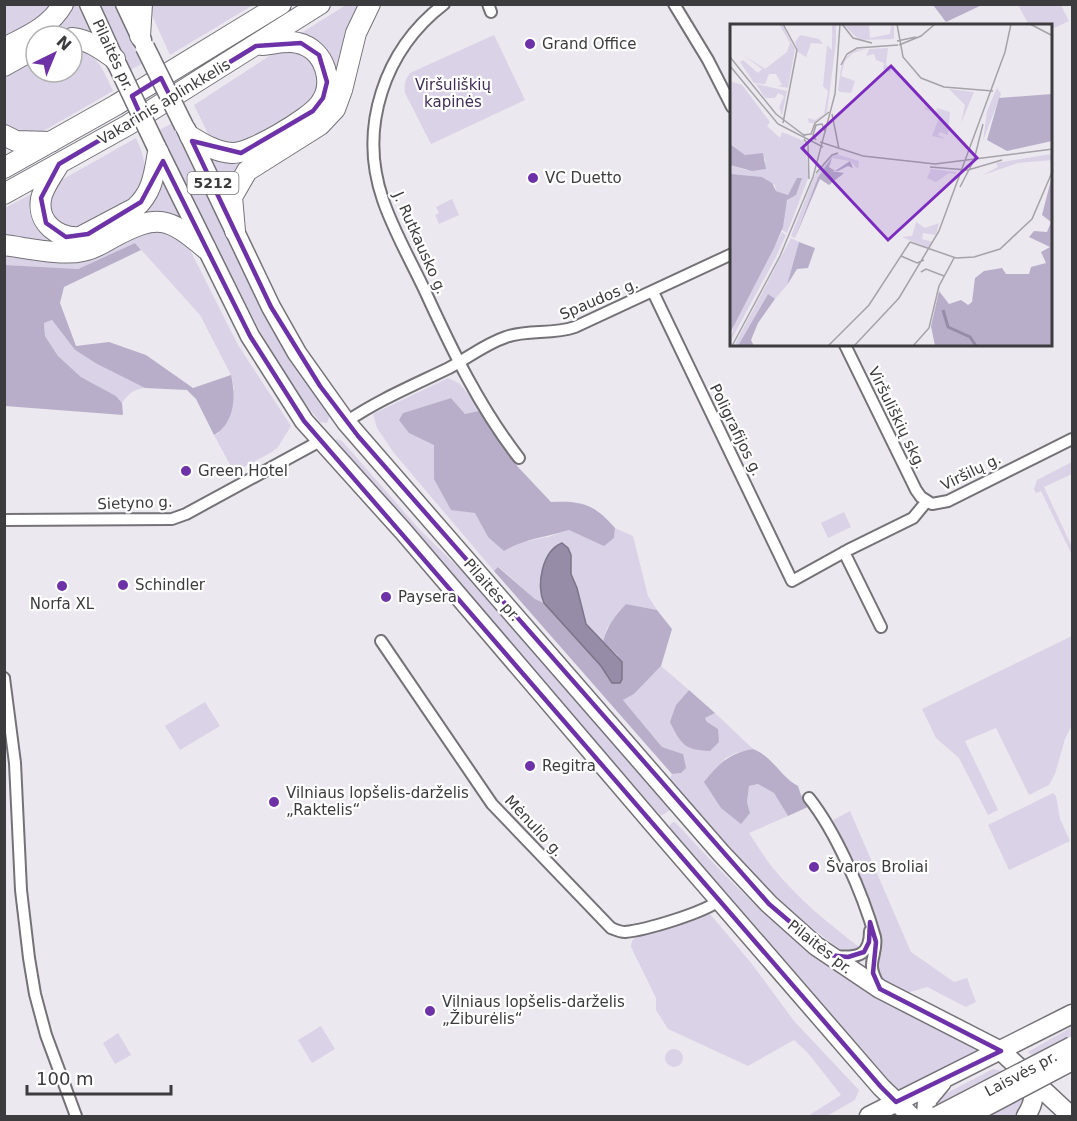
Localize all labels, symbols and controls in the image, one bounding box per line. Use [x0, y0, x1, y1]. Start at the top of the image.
street label: Pilaitės pr. [89, 16, 137, 94]
north arrow [24, 24, 84, 84]
inset map [730, 24, 1053, 346]
text: N [53, 32, 75, 55]
place label: Grand Office [542, 35, 637, 53]
marker: Grand Office [523, 37, 537, 51]
street label: Vakarinis aplinkkelis [95, 55, 234, 149]
park label: Viršuliškių kapinės [415, 76, 492, 111]
place label: VC Duetto [545, 169, 622, 187]
marker: VC Duetto [526, 171, 540, 185]
road number: 5212 [188, 172, 238, 194]
street label: J. Rutkausko g. [389, 188, 451, 297]
street label: Spaudos g. [557, 274, 641, 324]
street label: Viršuliškių skg. [864, 364, 930, 472]
street label: Poligrafijos g. [706, 381, 766, 479]
street label: Viršilų g. [938, 450, 1004, 494]
place label: Green Hotel [198, 462, 288, 480]
marker: Green Hotel [179, 464, 193, 478]
street label: Sietyno g. [97, 493, 173, 513]
street label: Pilaitės pr. [460, 555, 524, 625]
place label: Schindler [135, 576, 206, 594]
marker: Schindler [116, 578, 130, 592]
marker: Norfa XL [55, 579, 69, 593]
place label: Paysera [398, 588, 457, 606]
marker: Paysera [379, 590, 393, 604]
place label: Norfa XL [30, 595, 95, 613]
place label: Regitra [542, 757, 596, 775]
marker: Regitra [523, 759, 537, 773]
place label: Vilniaus lopšelis-darželis „Raktelis“ [286, 784, 469, 819]
street label: Mėnulio g. [501, 791, 567, 861]
marker: Vilniaus lopšelis-darželis „Raktelis“ [267, 795, 281, 809]
place label: Švaros Broliai [826, 857, 928, 876]
marker: Švaros Broliai [807, 860, 821, 874]
street label: Pilaitės pr. [784, 916, 856, 978]
place label: Vilniaus lopšelis-darželis „Žiburėlis“ [442, 993, 625, 1028]
marker: Vilniaus lopšelis-darželis „Žiburėlis“ [423, 1004, 437, 1018]
street label: Laisvės pr. [982, 1047, 1060, 1101]
scale bar [27, 1058, 171, 1096]
text: 100 m [36, 1068, 94, 1089]

